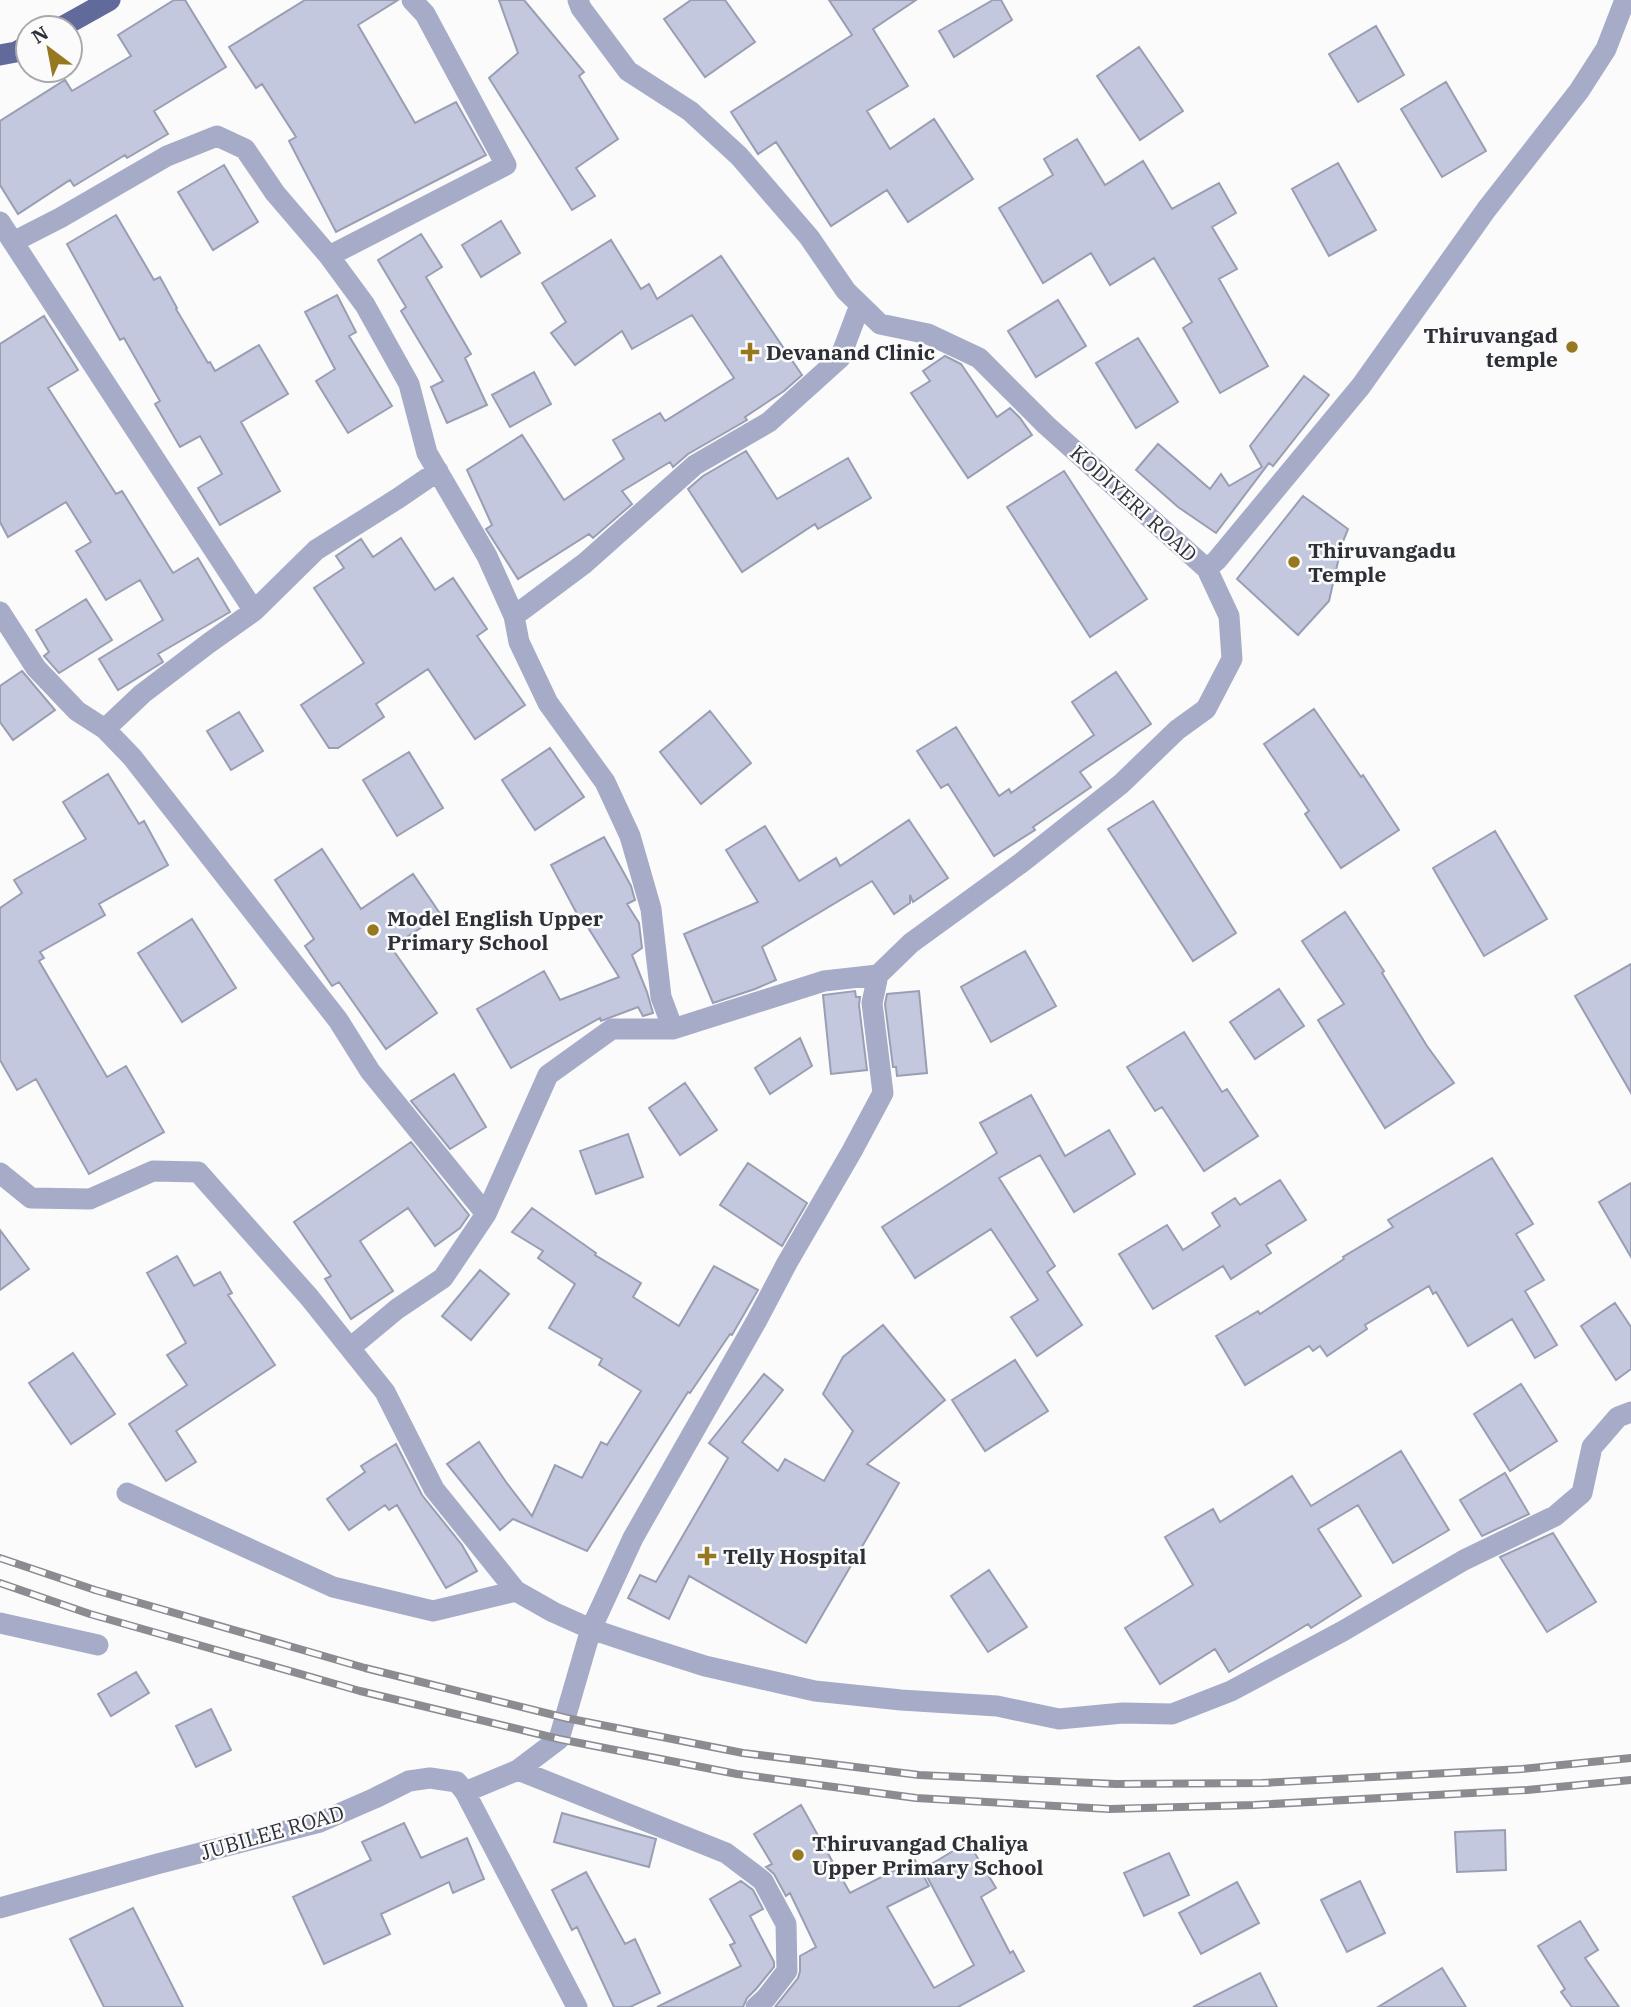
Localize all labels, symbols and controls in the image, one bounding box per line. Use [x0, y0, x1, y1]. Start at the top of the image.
north arrow [14, 14, 84, 84]
text: N [27, 20, 53, 49]
place label: Thiruvangad temple [1423, 321, 1558, 373]
place label: Devanand Clinic [766, 338, 935, 366]
marker: Thiruvangad temple [1564, 339, 1580, 355]
marker: Devanand Clinic [740, 342, 760, 362]
street label: KODIYERI ROAD [1064, 438, 1204, 568]
place label: Thiruvangadu Temple [1308, 536, 1457, 588]
marker: Thiruvangadu Temple [1286, 554, 1302, 570]
place label: Model English Upper Primary School [387, 904, 604, 956]
marker: Model English Upper Primary School [365, 922, 381, 938]
place label: Telly Hospital [723, 1542, 866, 1570]
marker: Telly Hospital [697, 1546, 717, 1566]
street label: JUBILEE ROAD [197, 1798, 347, 1866]
place label: Thiruvangad Chaliya Upper Primary School [812, 1829, 1043, 1881]
marker: Thiruvangad Chaliya Upper Primary School [790, 1847, 806, 1863]

